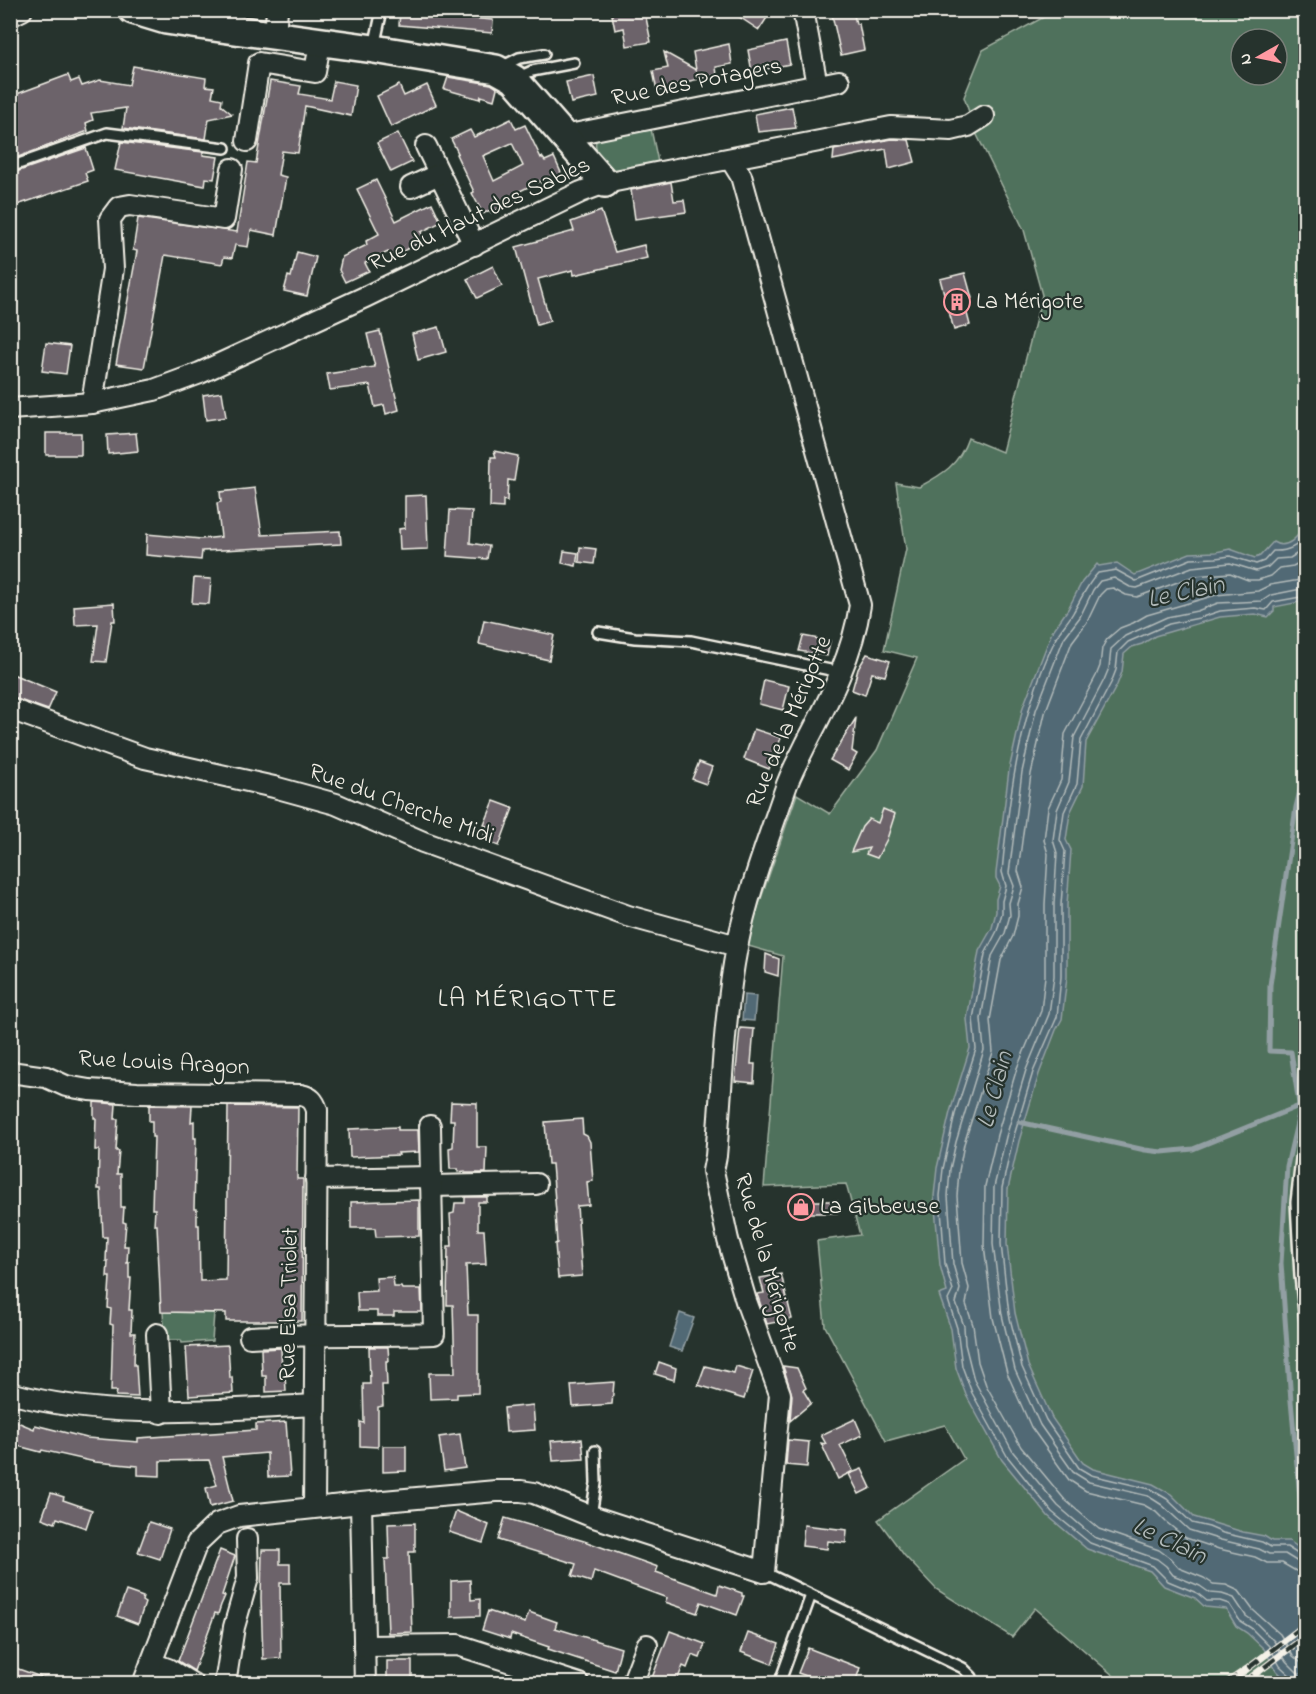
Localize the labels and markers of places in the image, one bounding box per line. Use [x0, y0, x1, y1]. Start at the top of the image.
place label: La Mérigote [976, 285, 1083, 320]
building icon: La Mérigote [942, 287, 972, 317]
place label: La Gibbeuse [820, 1190, 939, 1225]
shop icon: La Gibbeuse [786, 1192, 816, 1222]

